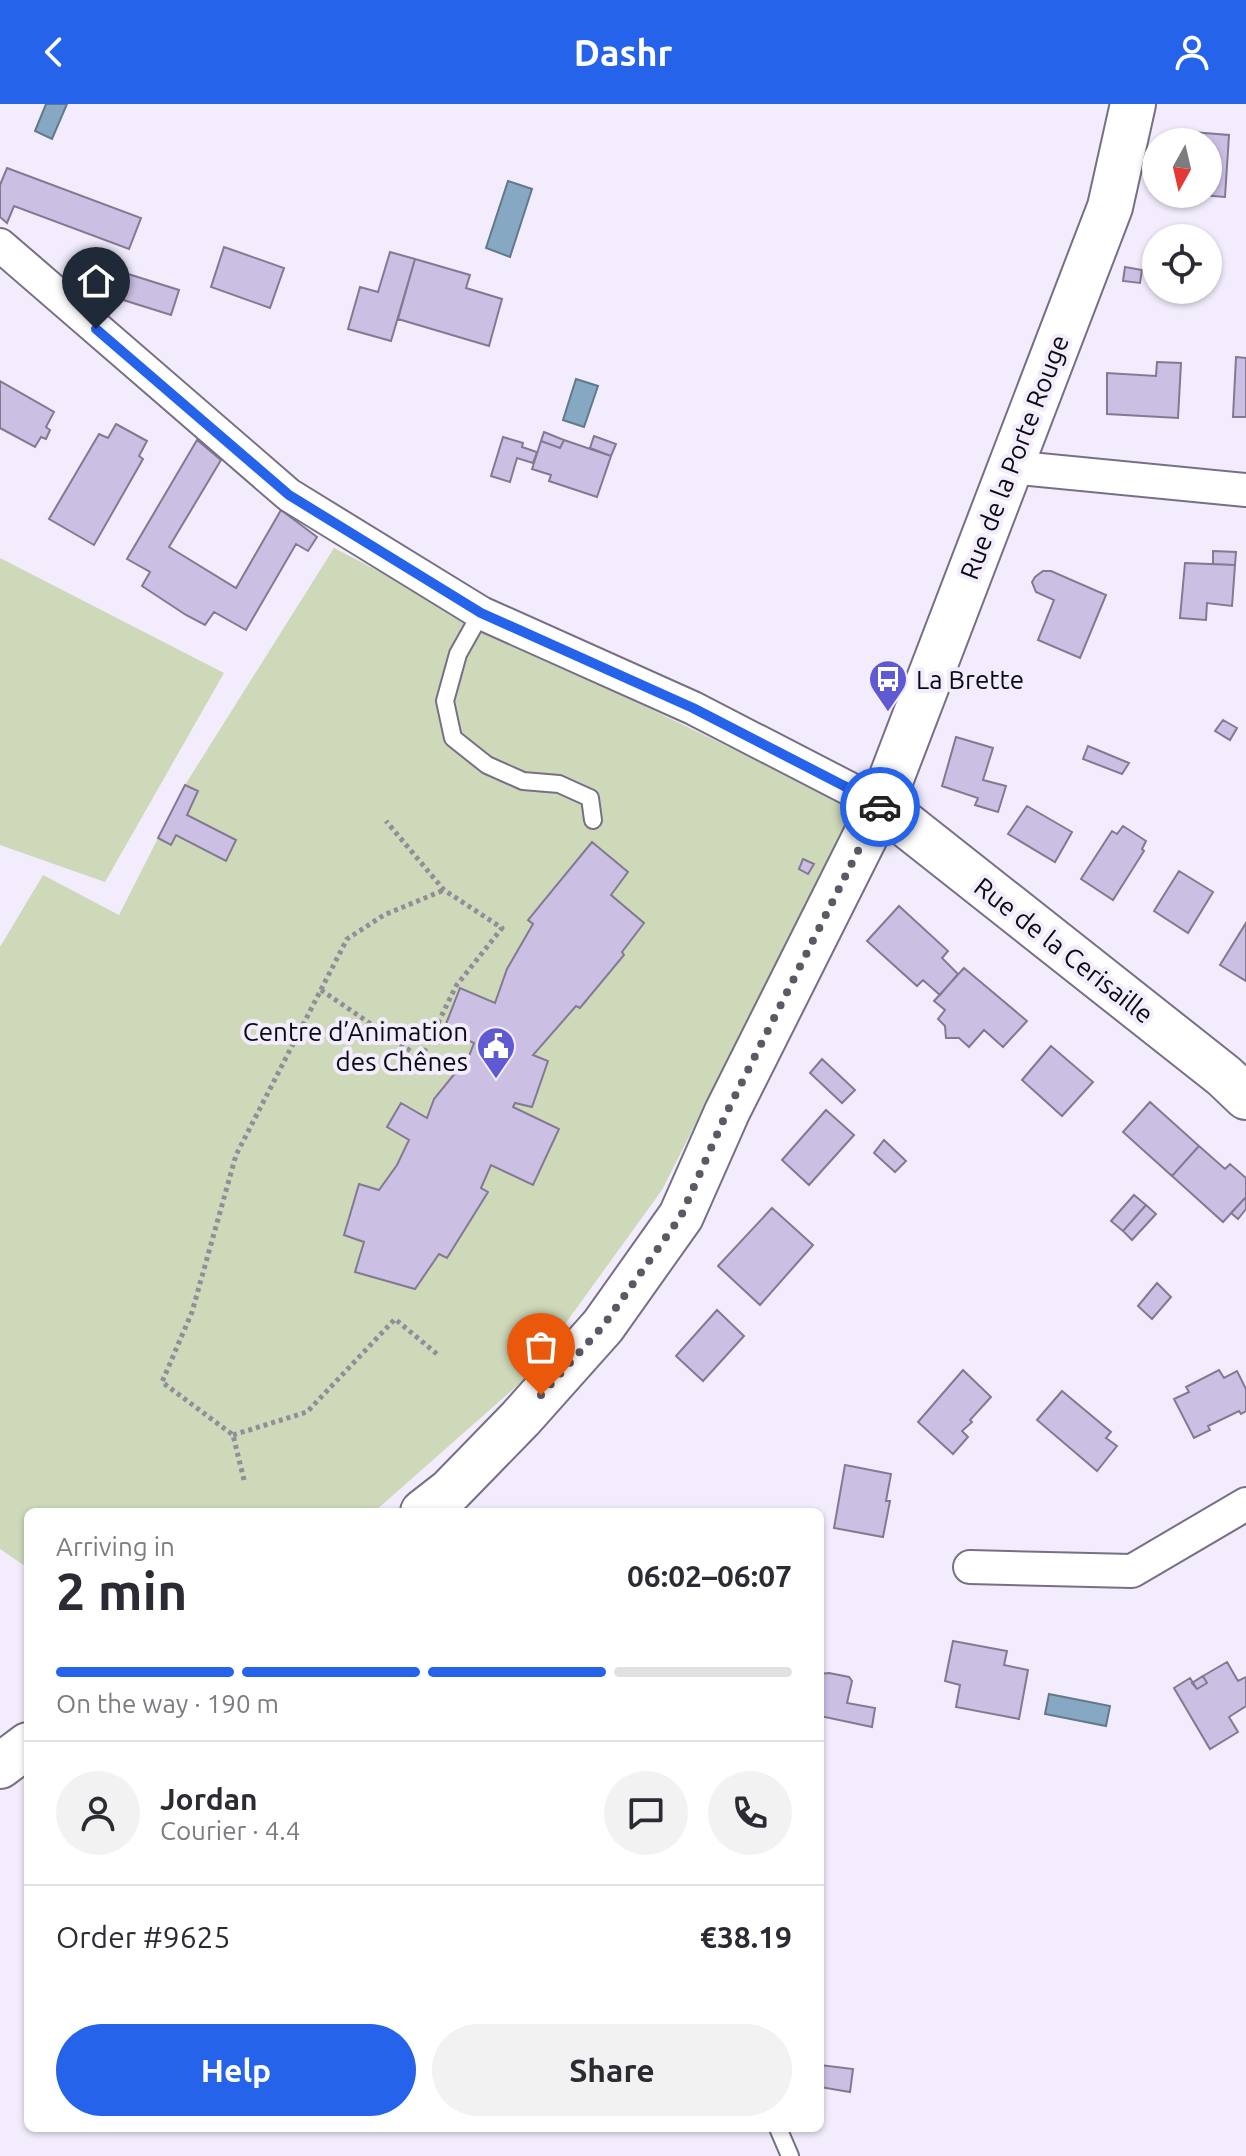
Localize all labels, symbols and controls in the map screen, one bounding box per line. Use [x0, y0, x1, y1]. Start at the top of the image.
icon: back [32, 30, 76, 74]
icon: person [1170, 30, 1214, 74]
text: Dashr [574, 32, 672, 73]
north arrow [1142, 128, 1222, 208]
map controls [1142, 128, 1222, 304]
button: locate [1142, 224, 1222, 304]
pin [62, 247, 130, 329]
icon: home [74, 259, 118, 303]
street label: Rue de la Porte Rouge [954, 331, 1074, 583]
bus stop icon: La Brette [867, 658, 909, 713]
place label: La Brette [916, 665, 1024, 694]
courier [840, 767, 920, 847]
icon: car [858, 785, 902, 829]
street label: Rue de la Cerisaille [969, 871, 1159, 1029]
place label: Centre d’Animation des Chênes [243, 1017, 468, 1076]
public building icon: Centre d’Animation des Chênes [475, 1025, 517, 1080]
pin [507, 1313, 575, 1395]
icon: bag [519, 1325, 563, 1369]
text: Arriving in [56, 1532, 175, 1561]
text: 06:02–06:07 [627, 1559, 792, 1593]
text: 2 min [56, 1562, 187, 1620]
text: On the way · 190 m [56, 1689, 279, 1718]
button: person [56, 1771, 140, 1855]
button: chat [604, 1771, 688, 1855]
button: phone [708, 1771, 792, 1855]
text: Jordan [160, 1782, 258, 1816]
text: Courier · 4.4 [160, 1816, 300, 1845]
text: Order #9625 [56, 1920, 230, 1954]
text: €38.19 [700, 1920, 792, 1954]
button: Help [56, 2024, 416, 2116]
button: Share [432, 2024, 792, 2116]

